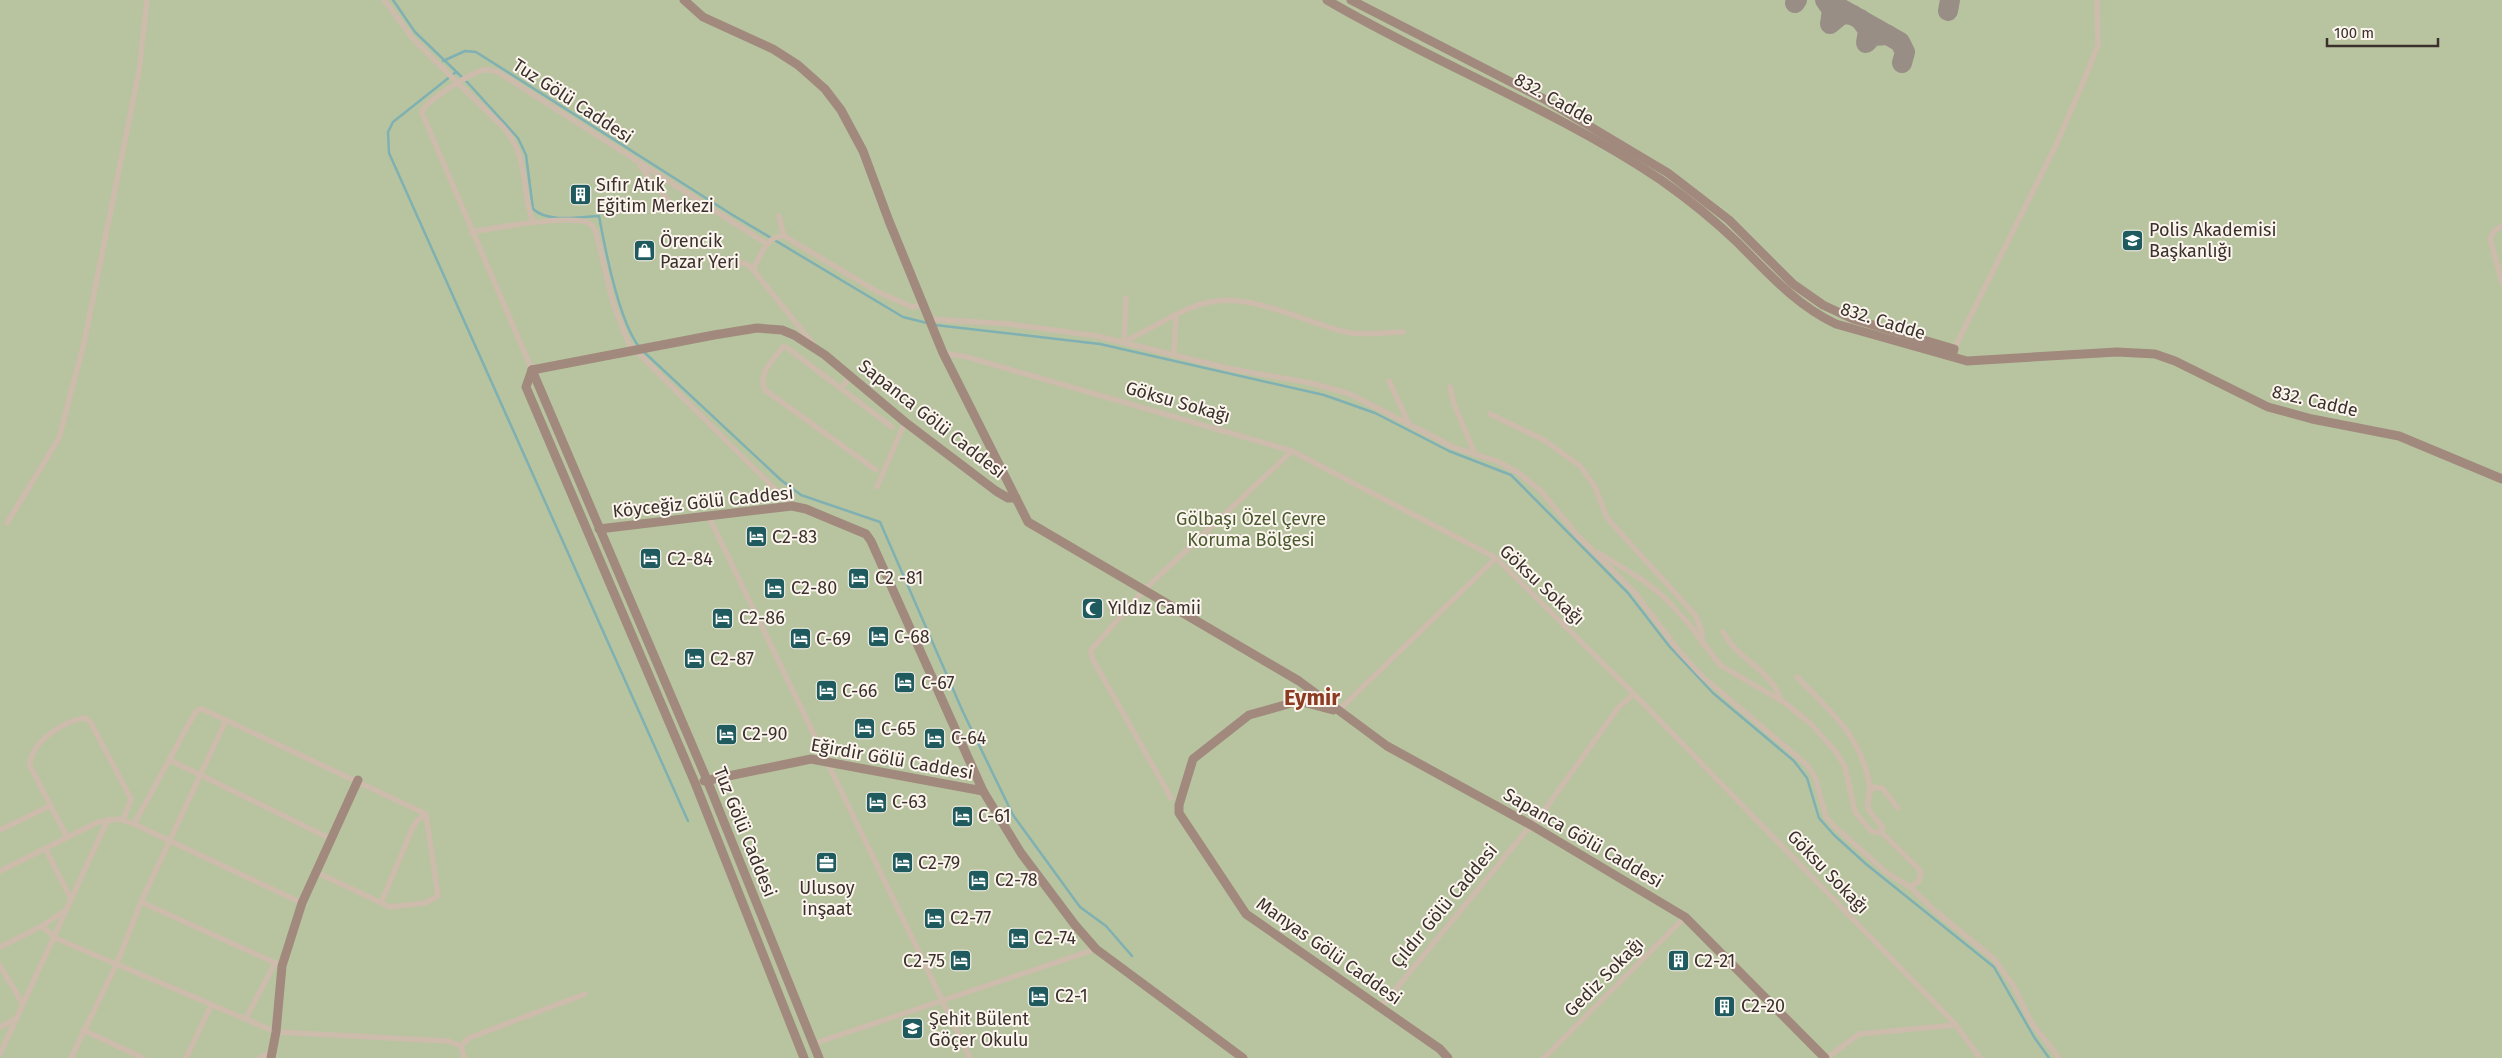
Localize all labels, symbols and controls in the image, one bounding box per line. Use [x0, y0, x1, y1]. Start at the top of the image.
scale bar [2327, 15, 2438, 47]
text: 100 m [2334, 24, 2374, 42]
street label: Tuz Gölü Caddesi [509, 54, 637, 148]
street label: 832. Cadde [1510, 68, 1598, 130]
place label: Sıfır Atık Eğitim Merkezi [596, 174, 714, 217]
building icon: Sıfır Atık Eğitim Merkezi [568, 183, 592, 207]
place label: Polis Akademisi Başkanlığı [2149, 219, 2277, 262]
school or university icon: Polis Akademisi Başkanlığı [2121, 228, 2145, 252]
place label: Örencik Pazar Yeri [660, 230, 739, 273]
shop icon: Örencik Pazar Yeri [632, 239, 656, 263]
street label: 832. Cadde [1838, 298, 1928, 344]
street label: Sapanca Gölü Caddesi [854, 355, 1010, 483]
street label: Göksu Sokağı [1123, 377, 1233, 427]
street label: 832. Cadde [2270, 380, 2360, 422]
street label: Köyceğiz Gölü Caddesi [612, 482, 794, 522]
park label: Gölbaşı Özel Çevre Koruma Bölgesi [1176, 508, 1326, 551]
hotel icon: C2-83 [744, 525, 768, 549]
place label: C2-83 [772, 526, 817, 548]
street label: Göksu Sokağı [1495, 540, 1589, 630]
hotel icon: C2-84 [639, 547, 663, 571]
place label: C2-84 [667, 548, 713, 570]
hotel icon: C2 -81 [847, 566, 871, 590]
place label: C2 -81 [875, 567, 923, 589]
hotel icon: C2-80 [763, 576, 787, 600]
place label: C2-80 [791, 577, 837, 599]
mosque icon: Yıldız Camii [1080, 596, 1104, 620]
place label: Yıldız Camii [1108, 597, 1201, 619]
hotel icon: C2-86 [711, 606, 735, 630]
place label: C2-86 [739, 607, 785, 629]
hotel icon: C-68 [866, 625, 890, 649]
place label: C-68 [894, 626, 930, 648]
hotel icon: C-69 [788, 627, 812, 651]
place label: C-69 [816, 628, 851, 650]
hotel icon: C2-87 [682, 647, 706, 671]
place label: C2-87 [710, 648, 754, 670]
hotel icon: C-67 [893, 671, 917, 695]
place label: C-67 [921, 672, 954, 694]
hotel icon: C-66 [814, 679, 838, 703]
place label: C-66 [842, 680, 877, 702]
district label: Eymir [1284, 684, 1340, 711]
hotel icon: C-65 [853, 717, 877, 741]
place label: C-65 [881, 718, 916, 740]
hotel icon: C2-90 [714, 722, 738, 746]
place label: C2-90 [742, 723, 788, 745]
hotel icon: C-64 [923, 726, 947, 750]
place label: C-64 [951, 727, 987, 749]
street label: Eğirdir Gölü Caddesi [809, 734, 975, 784]
street label: Tuz Gölü Caddesi [709, 764, 781, 900]
street label: Sapanca Gölü Caddesi [1499, 783, 1667, 893]
hotel icon: C-63 [864, 790, 888, 814]
place label: C-63 [892, 791, 927, 813]
hotel icon: C-61 [950, 804, 974, 828]
place label: C-61 [978, 805, 1011, 827]
street label: Göksu Sokağı [1783, 826, 1873, 918]
street label: Çıldır Gölü Caddesi [1386, 840, 1502, 972]
office icon: Ulusoy inşaat [815, 851, 839, 875]
hotel icon: C2-79 [890, 851, 914, 875]
place label: C2-79 [918, 852, 960, 874]
hotel icon: C2-78 [967, 868, 991, 892]
place label: C2-78 [995, 869, 1038, 891]
place label: Ulusoy inşaat [799, 877, 855, 920]
street label: Manyas Gölü Caddesi [1252, 893, 1406, 1009]
hotel icon: C2-77 [922, 906, 946, 930]
place label: C2-77 [950, 907, 991, 929]
hotel icon: C2-74 [1006, 926, 1030, 950]
place label: C2-74 [1034, 927, 1076, 949]
street label: Gediz Sokağı [1560, 933, 1648, 1021]
hotel icon: C2-75 [949, 949, 973, 973]
building icon: C2-21 [1666, 949, 1690, 973]
place label: C2-75 [903, 950, 945, 972]
place label: C2-21 [1694, 950, 1735, 972]
hotel icon: C2-1 [1027, 984, 1051, 1008]
place label: C2-1 [1055, 985, 1088, 1007]
building icon: C2-20 [1713, 994, 1737, 1018]
place label: C2-20 [1741, 995, 1785, 1017]
place label: Şehit Bülent Göçer Okulu [929, 1008, 1029, 1051]
school or university icon: Şehit Bülent Göçer Okulu [901, 1017, 925, 1041]

